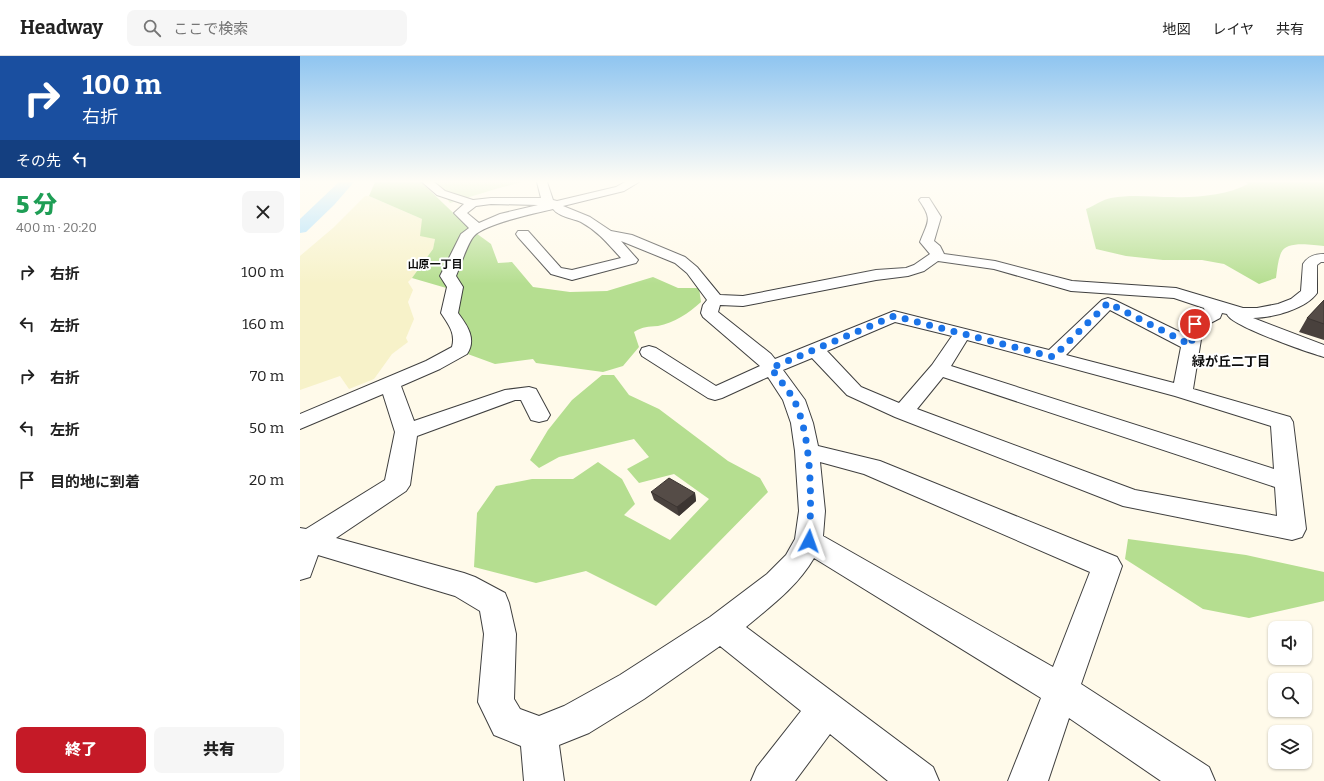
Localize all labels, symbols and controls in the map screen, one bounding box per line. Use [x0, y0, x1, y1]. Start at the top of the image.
search box [127, 10, 407, 46]
text: Headway [20, 16, 103, 39]
icon: search [141, 17, 163, 39]
text: ここで検索 [173, 20, 248, 38]
text: 地図 [1162, 21, 1190, 38]
text: レイヤ [1212, 21, 1254, 38]
text: 共有 [1276, 21, 1304, 38]
text: 100 m [82, 68, 161, 101]
icon: right [16, 72, 68, 124]
text: 右折 [82, 106, 118, 128]
icon: left [69, 148, 91, 170]
text: その先 [16, 152, 61, 170]
text: 5 分 [16, 191, 57, 219]
button: close [242, 191, 284, 233]
text: 400 m · 20:20 [16, 220, 97, 235]
district label: 山原一丁目 [408, 258, 463, 271]
icon: right [16, 261, 38, 283]
text: 100 m [241, 263, 284, 281]
text: 右折 [50, 265, 80, 283]
pin [1178, 307, 1212, 341]
icon: left [16, 313, 38, 335]
icon: arrive [1184, 313, 1206, 335]
text: 160 m [242, 315, 284, 333]
text: 左折 [50, 317, 80, 335]
district label: 緑が丘二丁目 [1191, 354, 1270, 369]
icon: right [16, 365, 38, 387]
text: 70 m [250, 367, 284, 385]
text: 右折 [50, 369, 80, 387]
icon: left [16, 417, 38, 439]
text: 50 m [249, 419, 284, 437]
text: 左折 [50, 421, 80, 439]
icon: arrive [16, 469, 38, 491]
text: 20 m [249, 471, 284, 489]
text: 目的地に到着 [50, 473, 140, 491]
position arrow [788, 520, 830, 562]
map controls [1268, 621, 1312, 769]
button: sound [1268, 621, 1312, 665]
button: search [1268, 673, 1312, 717]
button: layers [1268, 725, 1312, 769]
button: 終了 [16, 727, 146, 773]
button: 共有 [154, 727, 284, 773]

